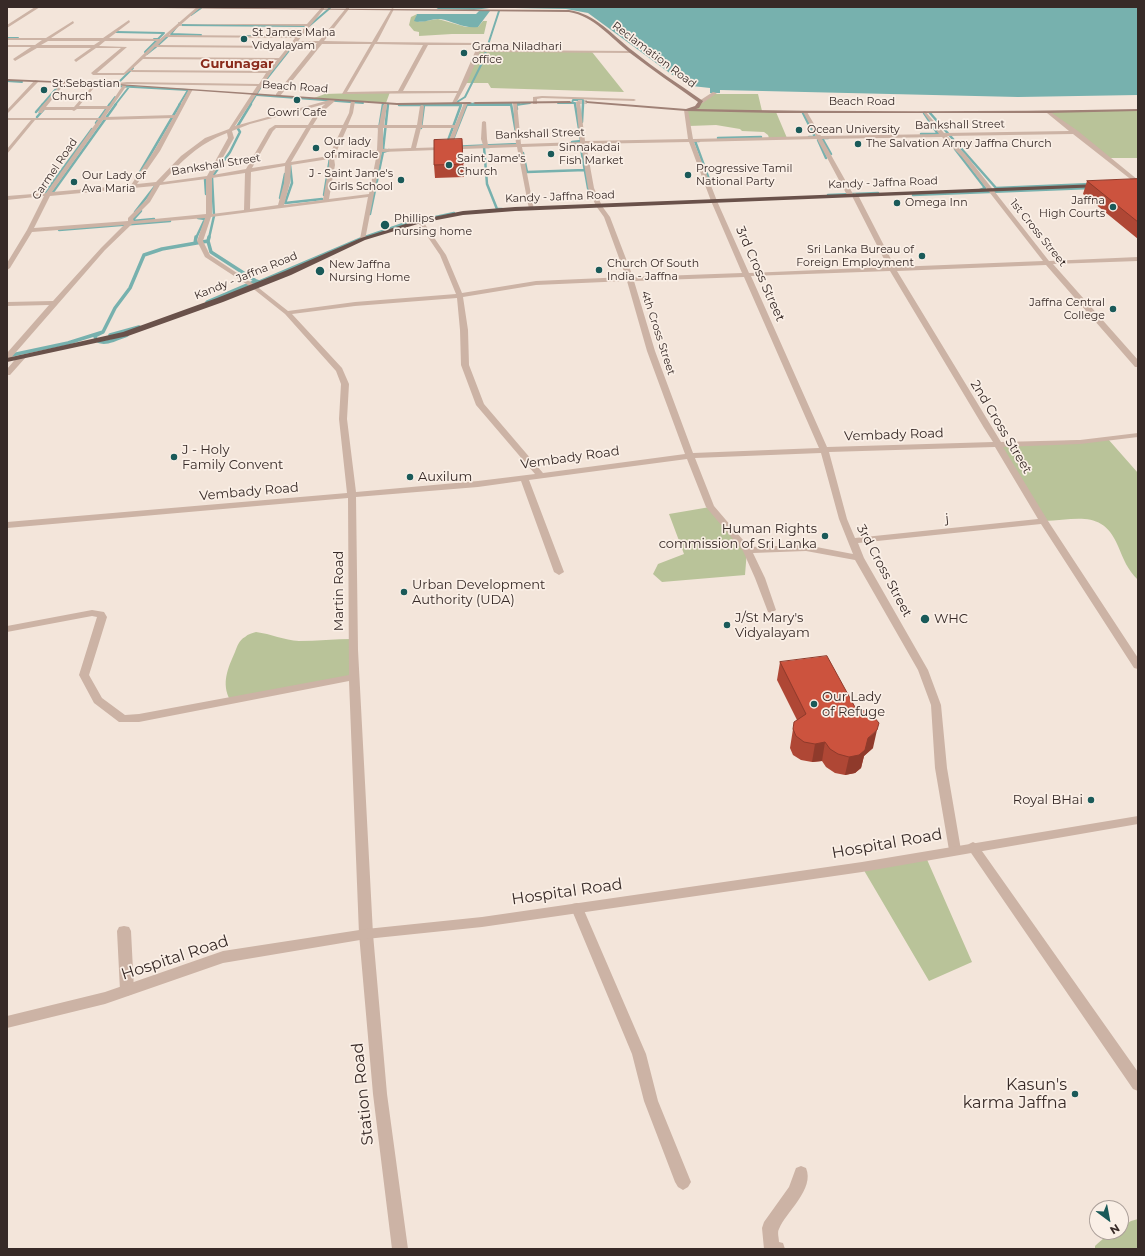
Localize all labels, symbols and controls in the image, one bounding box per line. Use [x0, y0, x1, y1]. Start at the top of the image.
street label: Reclamation Road [609, 19, 699, 91]
place label: St James Maha Vidyalayam [252, 26, 336, 52]
marker: St James Maha Vidyalayam [239, 34, 249, 44]
place label: Grama Niladhari office [472, 40, 562, 66]
marker: Grama Niladhari office [459, 48, 469, 58]
district label: Gurunagar [200, 56, 274, 72]
place label: St.Sebastian Church [52, 77, 120, 103]
street label: Beach Road [261, 78, 329, 96]
marker: St.Sebastian Church [39, 85, 49, 95]
marker: Gowri Cafe [292, 95, 302, 105]
street label: Beach Road [829, 95, 895, 109]
place label: Gowri Cafe [267, 106, 327, 120]
street label: Bankshall Street [915, 118, 1005, 132]
place label: Ocean University [807, 123, 900, 137]
marker: Ocean University [794, 125, 804, 135]
street label: Bankshall Street [495, 126, 585, 142]
place label: Our lady of miracle [324, 135, 378, 161]
street label: Carmel Road [30, 136, 80, 202]
place label: The Salvation Army Jaffna Church [866, 137, 1052, 151]
marker: The Salvation Army Jaffna Church [853, 139, 863, 149]
place label: Sinnakadai Fish Market [559, 141, 623, 167]
marker: Our lady of miracle [311, 143, 321, 153]
marker: Sinnakadai Fish Market [546, 149, 556, 159]
street label: Bankshall Street [171, 151, 261, 179]
place label: Saint Jame's Church [457, 152, 526, 178]
marker: Saint Jame's Church [444, 160, 454, 170]
place label: Progressive Tamil National Party [696, 162, 792, 188]
place label: J - Saint Jame's Girls School [309, 167, 393, 193]
place label: Our Lady of Ava Maria [82, 169, 146, 195]
marker: Progressive Tamil National Party [683, 170, 693, 180]
street label: Kandy - Jaffna Road [828, 174, 938, 192]
marker: J - Saint Jame's Girls School [396, 175, 406, 185]
marker: Our Lady of Ava Maria [69, 177, 79, 187]
street label: Kandy - Jaffna Road [505, 188, 615, 206]
place label: Jaffna High Courts [1039, 194, 1105, 220]
place label: Omega Inn [905, 196, 968, 210]
street label: 1st Cross Street [1007, 197, 1069, 269]
marker: Omega Inn [892, 198, 902, 208]
marker: Jaffna High Courts [1108, 202, 1118, 212]
place label: Phillips nursing home [394, 212, 472, 238]
marker: Phillips nursing home [379, 219, 391, 231]
street label: 3rd Cross Street [732, 224, 788, 324]
place label: Sri Lanka Bureau of Foreign Employment [796, 243, 914, 269]
street label: Kandy - Jaffna Road [193, 249, 299, 303]
marker: Sri Lanka Bureau of Foreign Employment [917, 251, 927, 261]
place label: Church Of South India - Jaffna [607, 257, 699, 283]
place label: New Jaffna Nursing Home [329, 258, 410, 284]
marker: New Jaffna Nursing Home [314, 265, 326, 277]
marker: Church Of South India - Jaffna [594, 265, 604, 275]
street label: 4th Cross Street [638, 289, 678, 377]
place label: Jaffna Central College [1029, 296, 1105, 322]
marker: Jaffna Central College [1108, 304, 1118, 314]
street label: 2nd Cross Street [967, 377, 1035, 477]
street label: Vembady Road [844, 425, 944, 445]
place label: J - Holy Family Convent [182, 442, 283, 473]
street label: Vembady Road [520, 443, 620, 473]
marker: J - Holy Family Convent [169, 452, 179, 462]
place label: Auxilum [418, 469, 472, 485]
marker: Auxilum [405, 472, 415, 482]
street label: Vembady Road [199, 480, 299, 504]
street label: j [944, 511, 950, 527]
place label: Human Rights commission of Sri Lanka [659, 521, 817, 552]
street label: 3rd Cross Street [853, 522, 915, 620]
marker: Human Rights commission of Sri Lanka [820, 531, 830, 541]
street label: Martin Road [331, 551, 347, 631]
place label: Urban Development Authority (UDA) [412, 577, 545, 608]
marker: Urban Development Authority (UDA) [399, 587, 409, 597]
place label: J/St Mary's Vidyalayam [735, 610, 810, 641]
place label: WHC [934, 611, 968, 627]
marker: WHC [919, 613, 931, 625]
marker: J/St Mary's Vidyalayam [722, 620, 732, 630]
place label: Our Lady of Refuge [822, 689, 885, 720]
marker: Our Lady of Refuge [809, 699, 819, 709]
place label: Royal BHai [1013, 792, 1083, 808]
marker: Royal BHai [1086, 795, 1096, 805]
street label: Hospital Road [830, 825, 944, 863]
street label: Hospital Road [510, 875, 624, 909]
street label: Hospital Road [119, 932, 231, 984]
street label: Station Road [348, 1042, 378, 1146]
place label: Kasun's karma Jaffna [963, 1075, 1067, 1113]
marker: Kasun's karma Jaffna [1070, 1089, 1080, 1099]
north arrow [1089, 1200, 1129, 1240]
text: N [1107, 1221, 1122, 1238]

